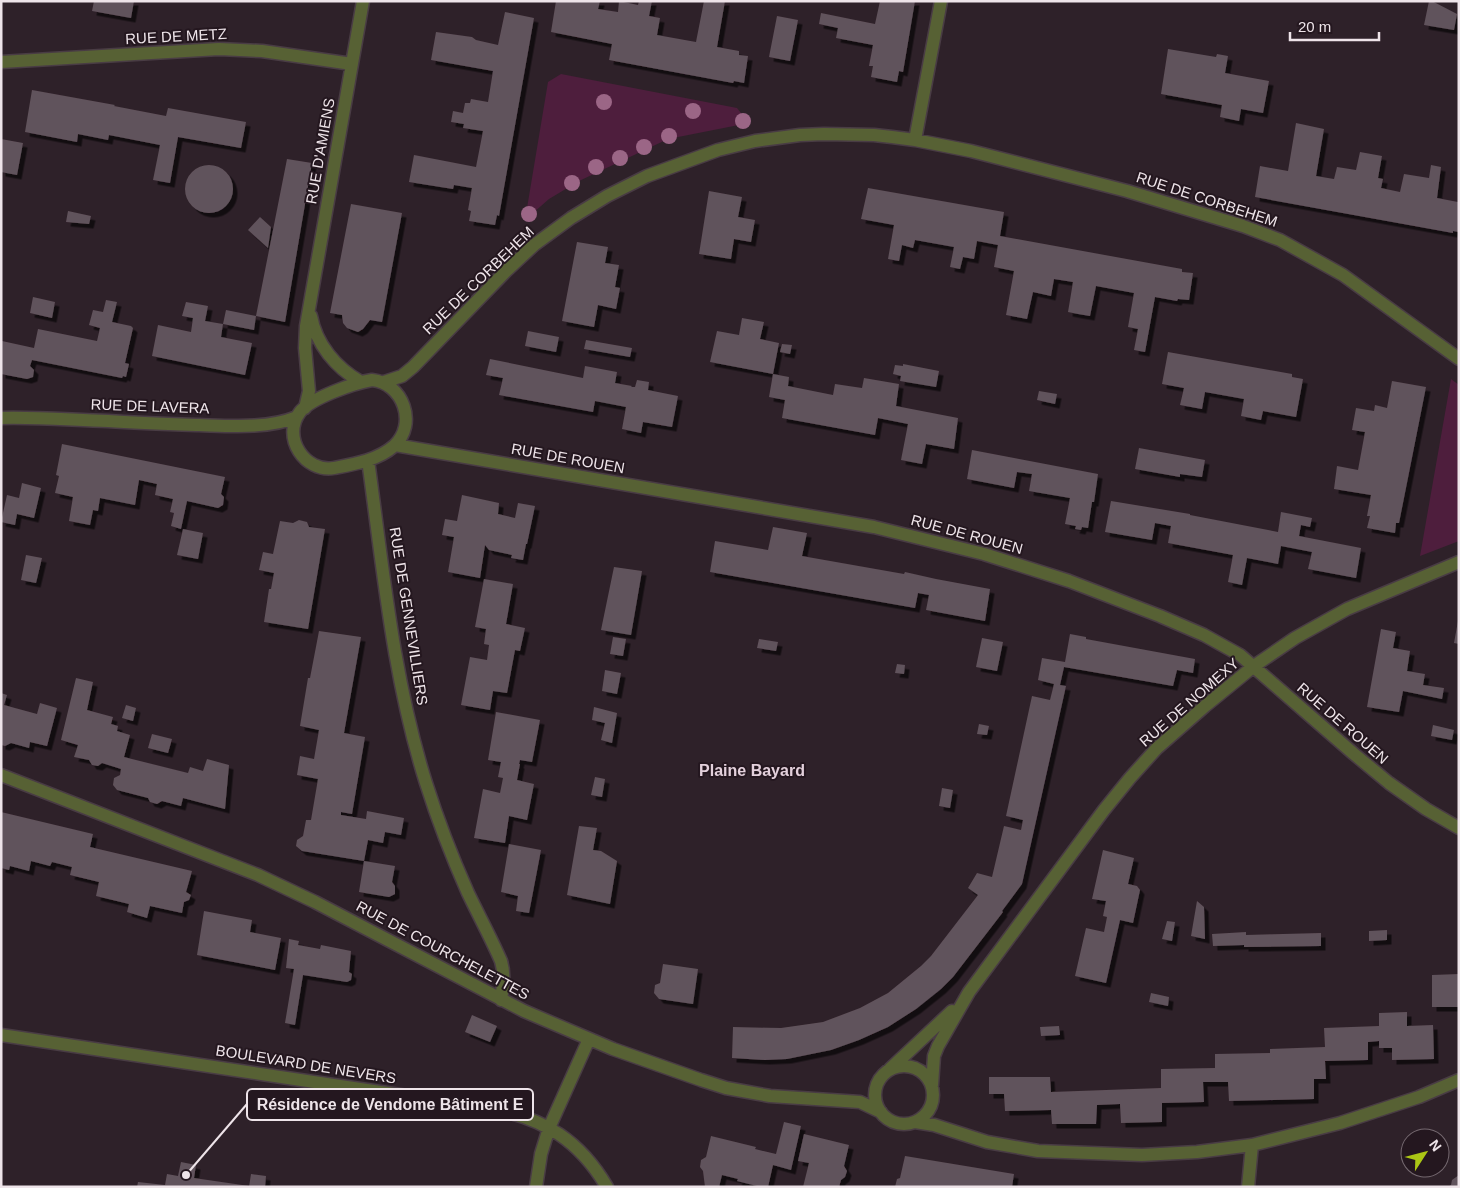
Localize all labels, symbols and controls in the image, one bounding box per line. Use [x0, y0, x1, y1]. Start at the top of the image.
scale bar [1290, 10, 1379, 42]
text: 20 m [1298, 18, 1331, 35]
street label: RUE DE METZ [125, 25, 227, 47]
street label: RUE D'AMIENS [302, 97, 338, 205]
street label: RUE DE CORBEHEM [1134, 168, 1280, 230]
street label: RUE DE CORBEHEM [419, 223, 537, 337]
street label: RUE DE LAVERA [90, 395, 210, 417]
street label: RUE DE ROUEN [510, 440, 626, 476]
street label: RUE DE ROUEN [909, 511, 1025, 557]
street label: RUE DE GENNEVILLIERS [387, 526, 431, 706]
street label: RUE DE NOMEXY [1136, 654, 1242, 750]
street label: RUE DE ROUEN [1294, 679, 1392, 767]
district label: Plaine Bayard [699, 762, 805, 779]
street label: RUE DE COURCHELETTES [354, 897, 532, 1003]
street label: BOULEVARD DE NEVERS [215, 1041, 397, 1087]
callout: Résidence de Vendome Bâtiment E [247, 1089, 533, 1120]
text: Résidence de Vendome Bâtiment E [257, 1096, 524, 1113]
north arrow [1400, 1128, 1450, 1178]
text: N [1426, 1137, 1445, 1154]

